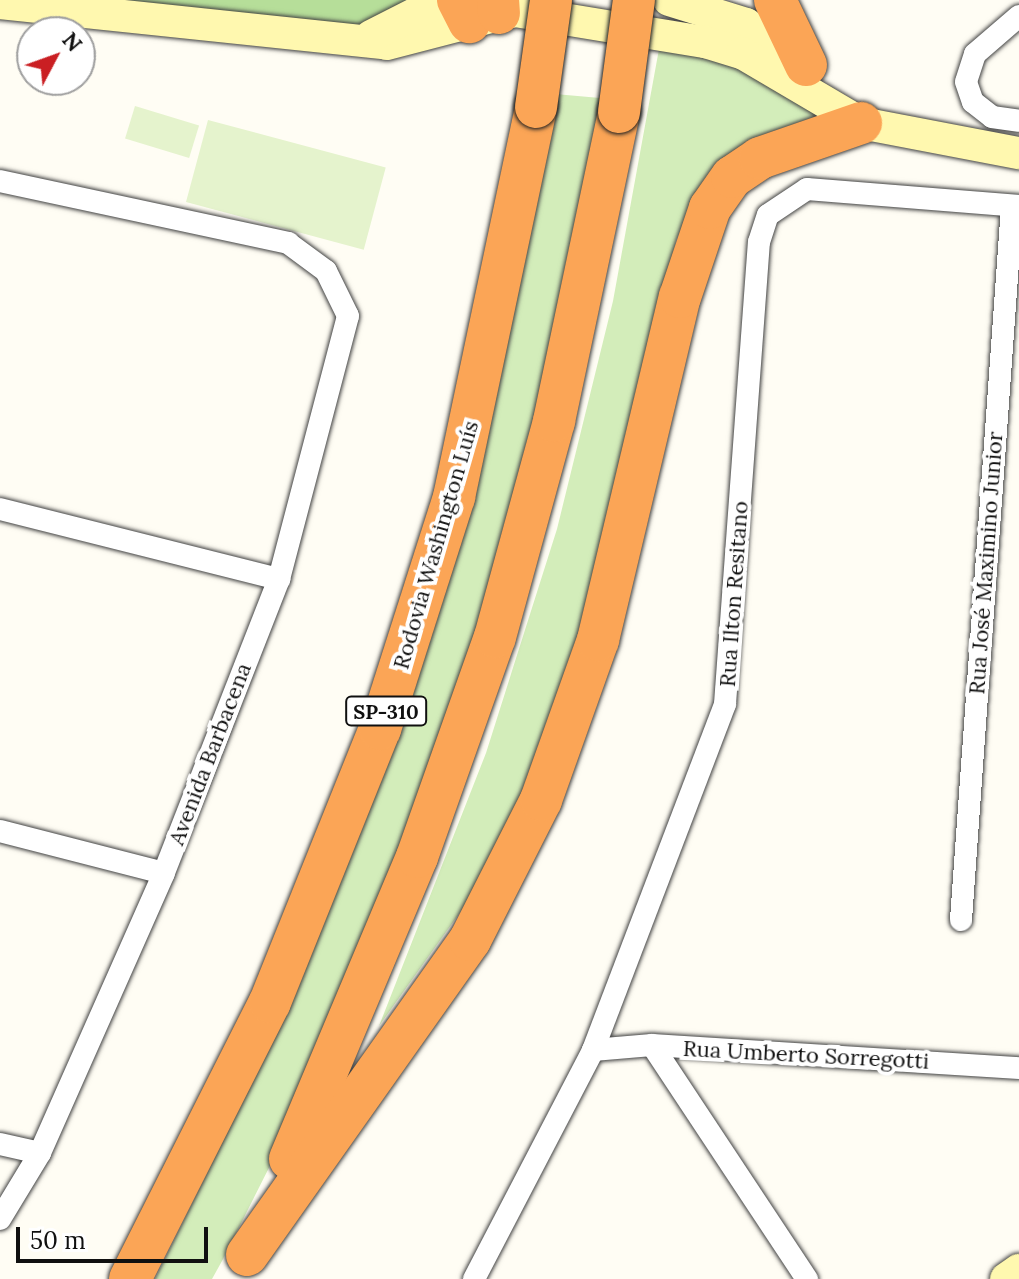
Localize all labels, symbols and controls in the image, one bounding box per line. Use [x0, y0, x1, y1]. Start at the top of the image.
north arrow [16, 16, 96, 96]
text: N [56, 26, 89, 57]
street label: Rodovia Washington Luís [388, 418, 484, 672]
street label: Rua José Maximino Junior [964, 431, 1008, 695]
street label: Rua Ilton Resitano [714, 500, 754, 688]
street label: Avenida Barbacena [163, 659, 257, 849]
road number: SP-310 [344, 695, 428, 727]
street label: Rua Umberto Sorregotti [682, 1035, 930, 1075]
scale bar [20, 1211, 212, 1261]
text: 50 m [30, 1225, 86, 1256]

